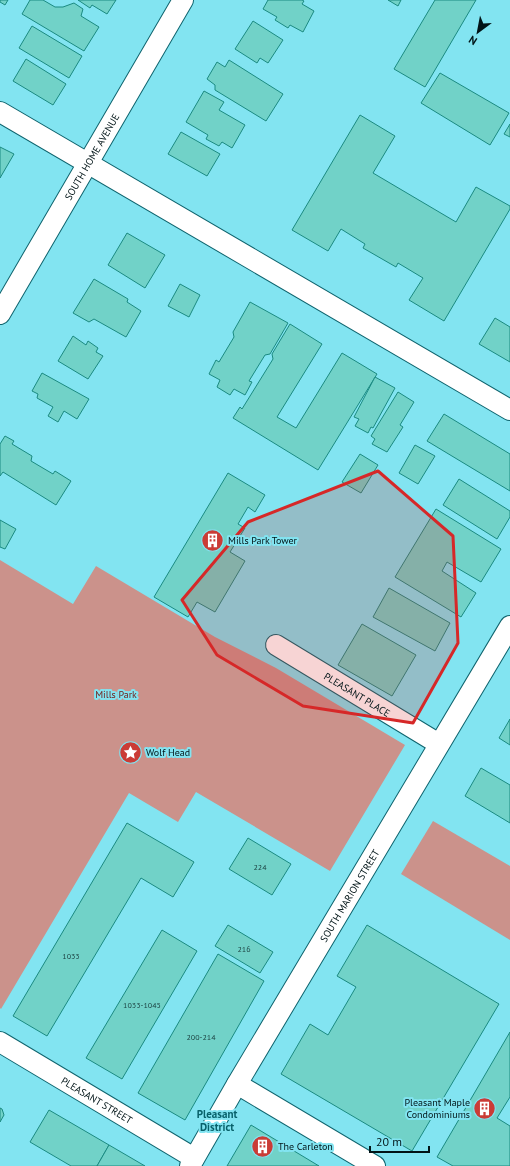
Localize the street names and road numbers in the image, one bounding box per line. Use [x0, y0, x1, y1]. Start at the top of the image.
street label: SOUTH HOME AVENUE [62, 111, 122, 203]
street label: PLEASANT PLACE [321, 670, 392, 720]
street label: SOUTH MARION STREET [317, 847, 383, 944]
street label: PLEASANT STREET [59, 1074, 135, 1127]

